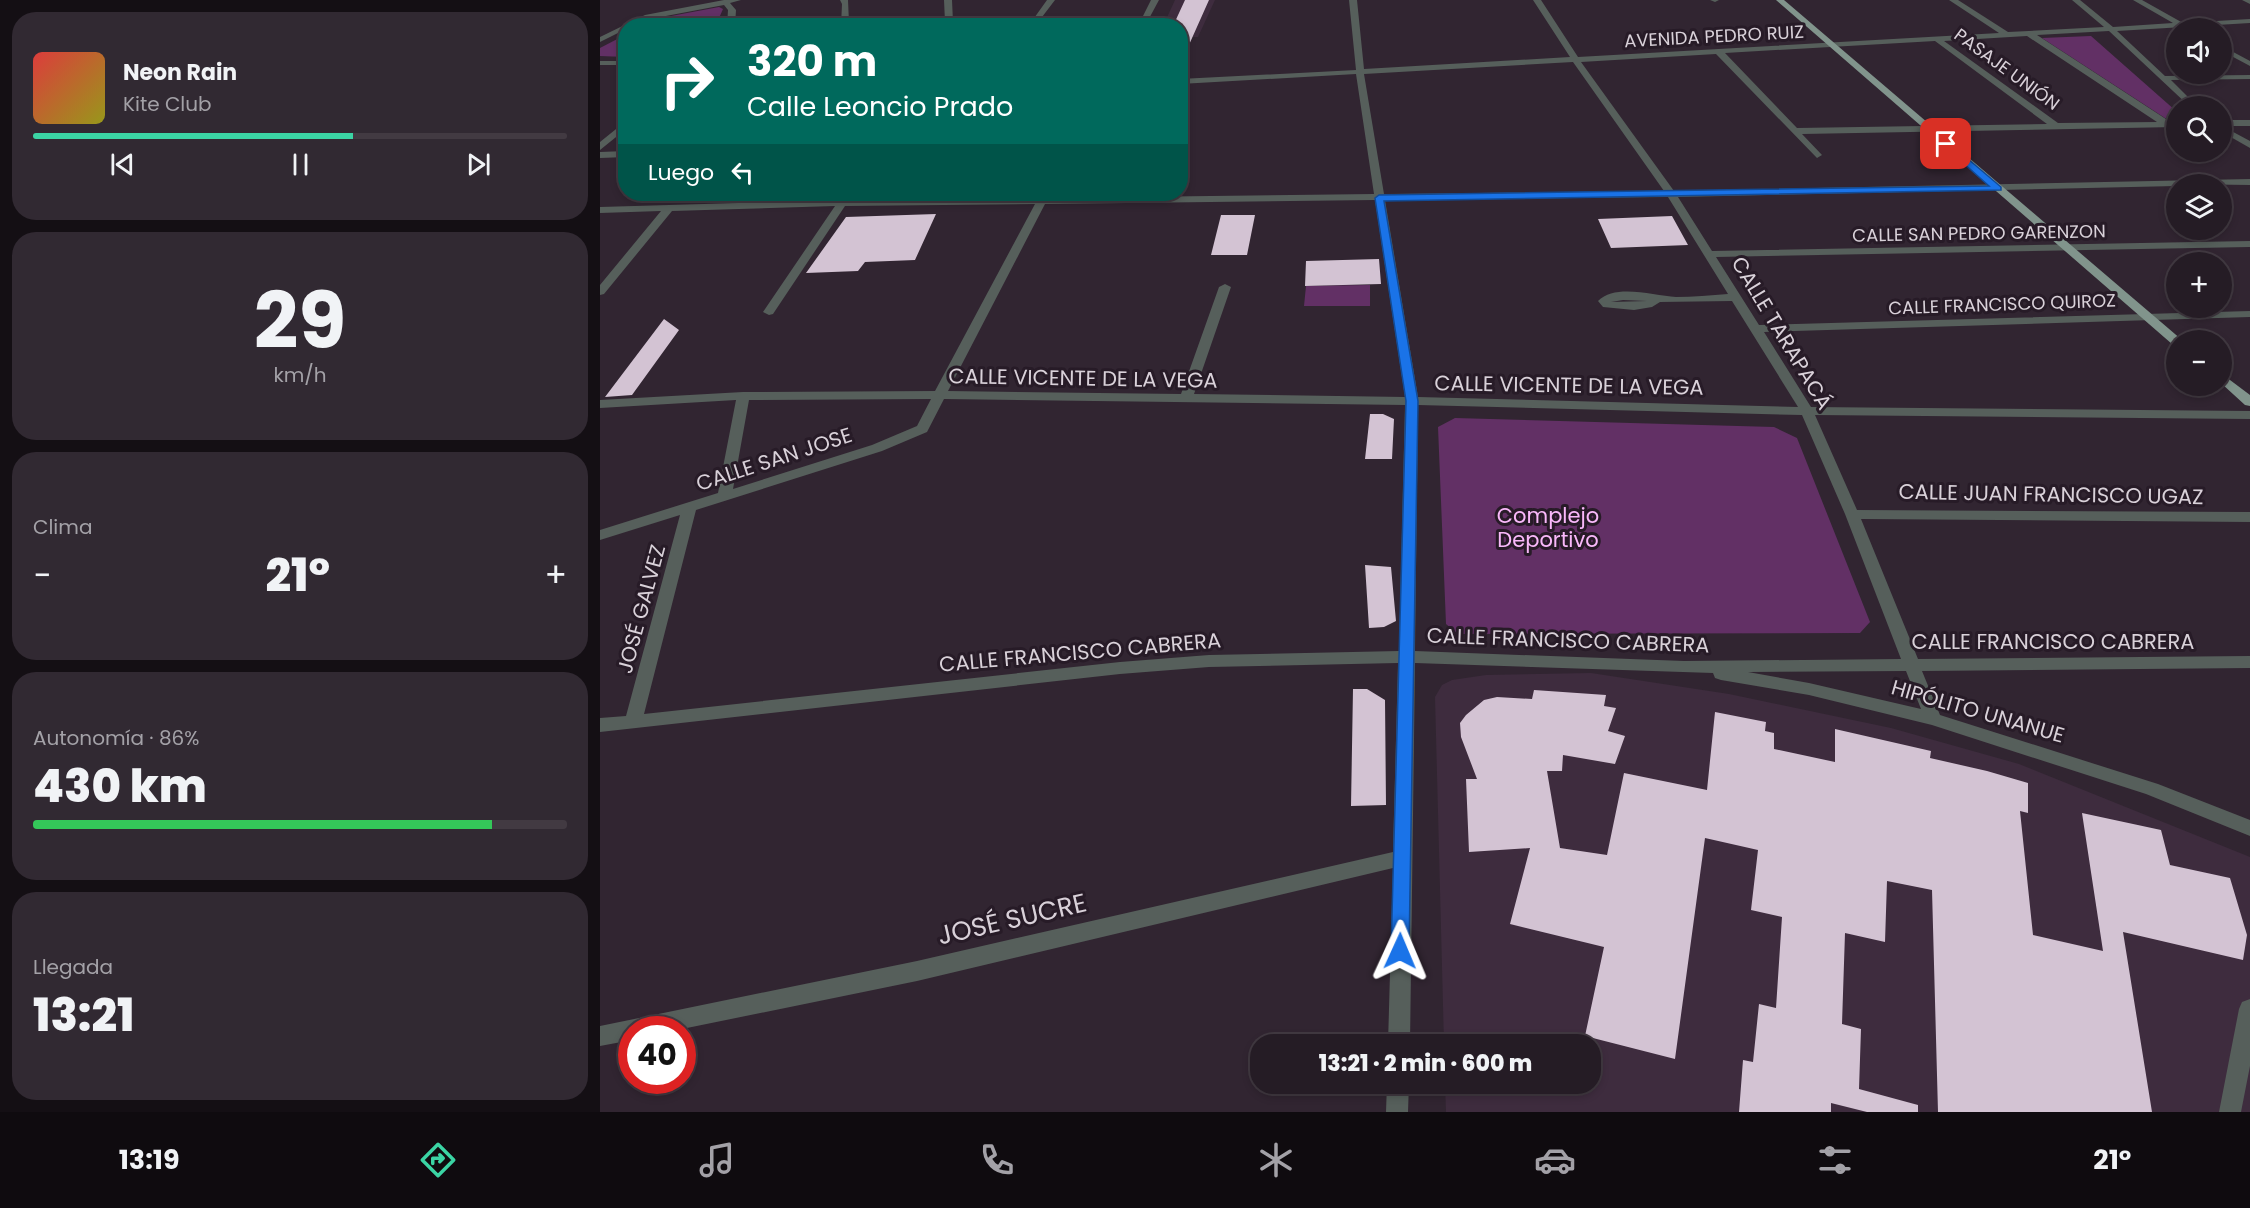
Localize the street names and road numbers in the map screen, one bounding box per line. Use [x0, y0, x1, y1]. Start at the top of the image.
street label: AVENIDA PEDRO RUIZ [1624, 19, 1804, 53]
street label: PASAJE UNIÓN [1949, 22, 2065, 116]
street label: CALLE SAN PEDRO GARENZON [1852, 218, 2106, 248]
street label: CALLE TARAPACÁ [1725, 251, 1839, 415]
street label: CALLE FRANCISCO QUIROZ [1888, 288, 2116, 320]
street label: CALLE VICENTE DE LA VEGA [948, 361, 1218, 395]
street label: CALLE VICENTE DE LA VEGA [1434, 368, 1704, 402]
street label: CALLE SAN JOSE [692, 420, 856, 498]
street label: CALLE JUAN FRANCISCO UGAZ [1898, 477, 2204, 511]
street label: JOSÉ GALVEZ [610, 541, 672, 677]
street label: CALLE FRANCISCO CABRERA [1426, 621, 1710, 659]
street label: CALLE FRANCISCO CABRERA [938, 625, 1222, 679]
street label: CALLE FRANCISCO CABRERA [1912, 627, 2194, 656]
street label: HIPÓLITO UNANUE [1888, 672, 2068, 750]
street label: JOSÉ SUCRE [934, 884, 1090, 954]

